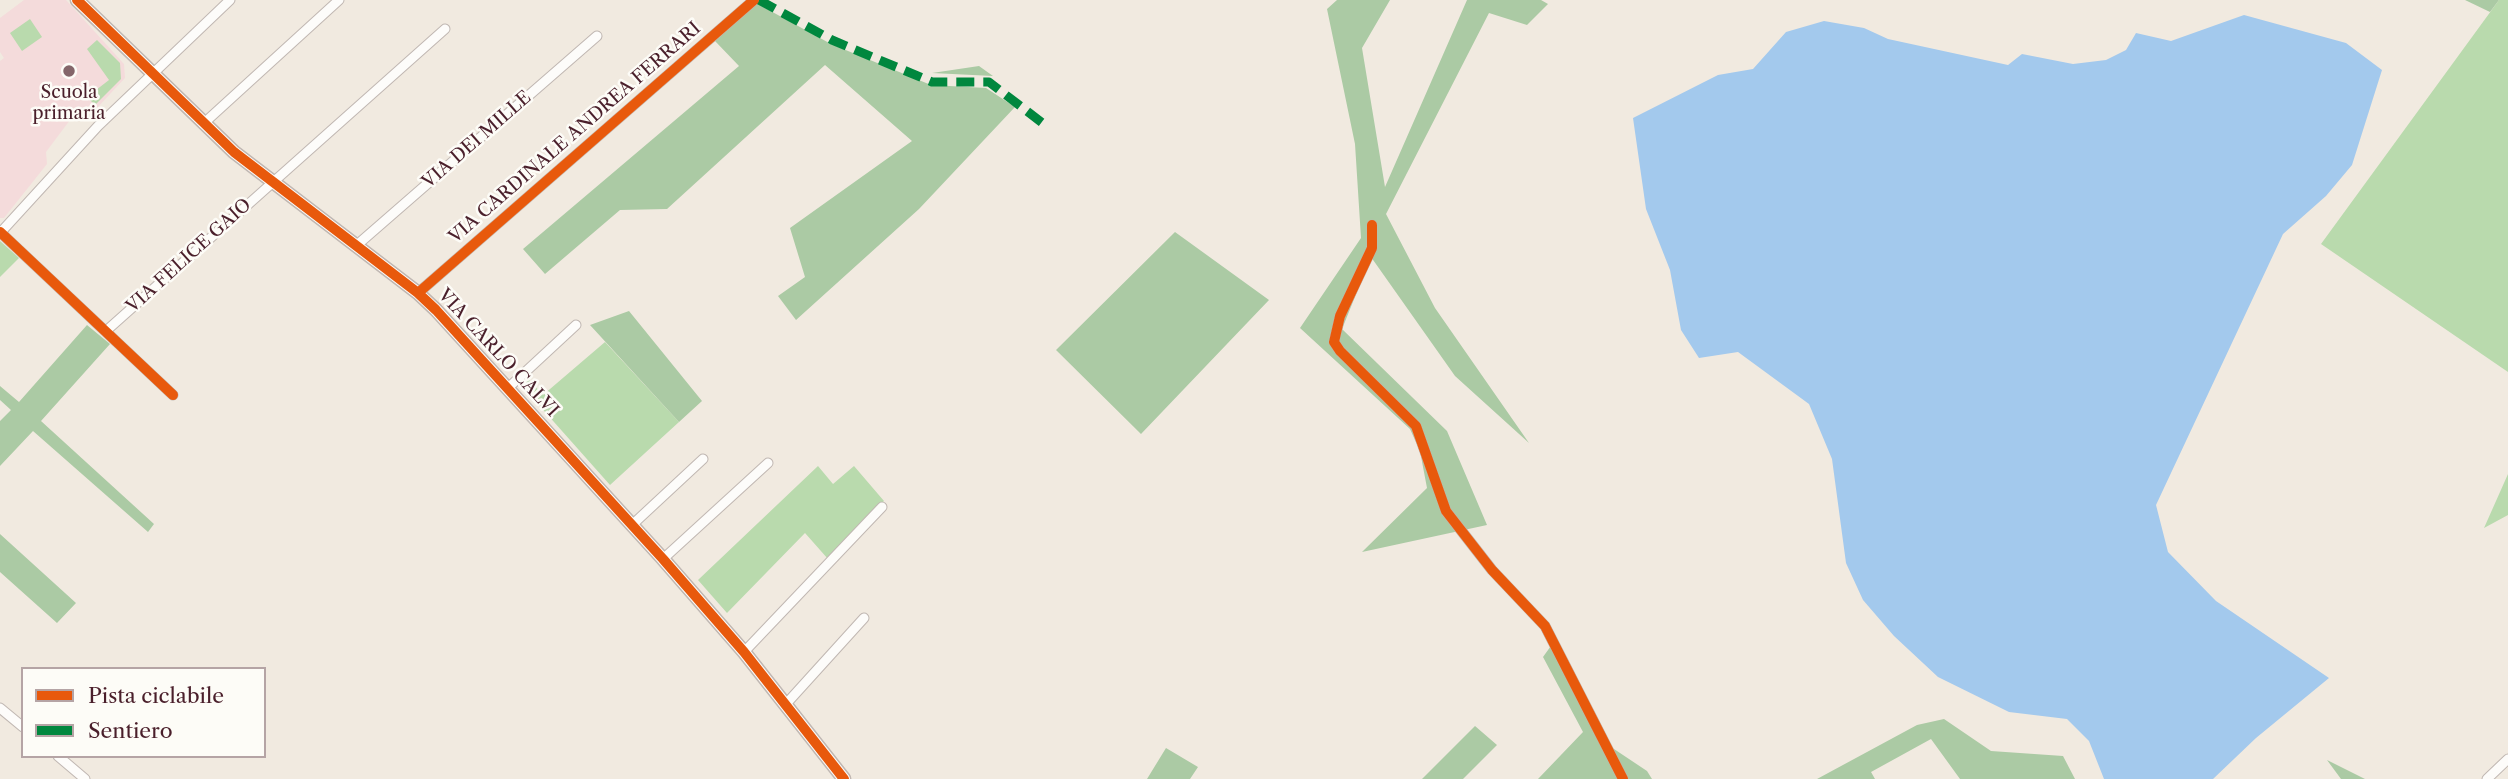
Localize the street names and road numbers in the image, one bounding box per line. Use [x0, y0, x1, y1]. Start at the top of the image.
street label: VIA CARDINALE ANDREA FERRARI [445, 18, 705, 248]
street label: VIA DEI MILLE [418, 87, 536, 193]
street label: VIA FELICE GAIO [122, 194, 256, 318]
street label: VIA CARLO CALVI [433, 285, 563, 421]

